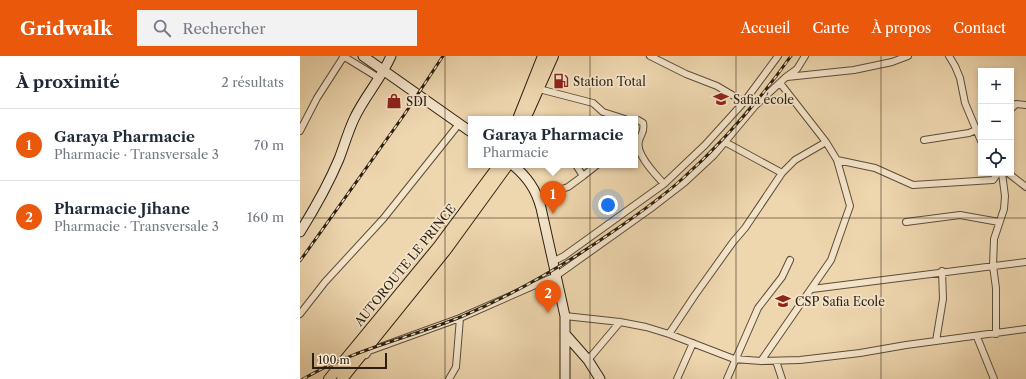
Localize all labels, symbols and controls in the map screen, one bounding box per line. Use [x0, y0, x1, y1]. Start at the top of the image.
search box [137, 10, 417, 46]
text: Gridwalk [20, 17, 113, 40]
icon: search [151, 17, 173, 39]
text: Rechercher [183, 19, 266, 38]
text: Accueil [741, 19, 791, 37]
text: Carte [813, 19, 849, 37]
text: À propos [871, 19, 931, 37]
text: Contact [953, 19, 1006, 37]
map controls [978, 68, 1014, 176]
button: + [978, 68, 1014, 104]
text: À proximité [16, 72, 120, 92]
fuel station icon: Station Total [552, 72, 570, 90]
text: 2 résultats [221, 74, 284, 90]
place label: Station Total [573, 74, 646, 89]
school or university icon: Safia école [712, 90, 730, 108]
shop icon: SDI [385, 92, 403, 110]
place label: Safia école [733, 92, 794, 107]
place label: SDI [406, 94, 427, 109]
button: − [978, 104, 1014, 140]
popup [468, 116, 638, 168]
text: Garaya Pharmacie [483, 125, 623, 144]
text: Garaya Pharmacie [54, 127, 195, 146]
text: 1 [26, 137, 32, 153]
text: 70 m [254, 137, 284, 153]
button: locate [978, 140, 1014, 176]
text: Pharmacie [483, 144, 549, 160]
text: Pharmacie · Transversale 3 [54, 146, 219, 162]
pin: 1 [540, 181, 566, 214]
your location [598, 195, 618, 215]
text: Pharmacie Jihane [54, 199, 190, 218]
street label: AUTOROUTE LE PRINCE [351, 201, 459, 330]
text: 2 [25, 209, 33, 225]
text: 160 m [247, 209, 284, 225]
text: Pharmacie · Transversale 3 [54, 218, 219, 234]
pin: 2 [535, 280, 561, 313]
school or university icon: CSP Safia Ecole [774, 292, 792, 310]
place label: CSP Safia Ecole [795, 294, 885, 309]
scale bar [312, 351, 387, 370]
text: 100 m [318, 353, 350, 367]

